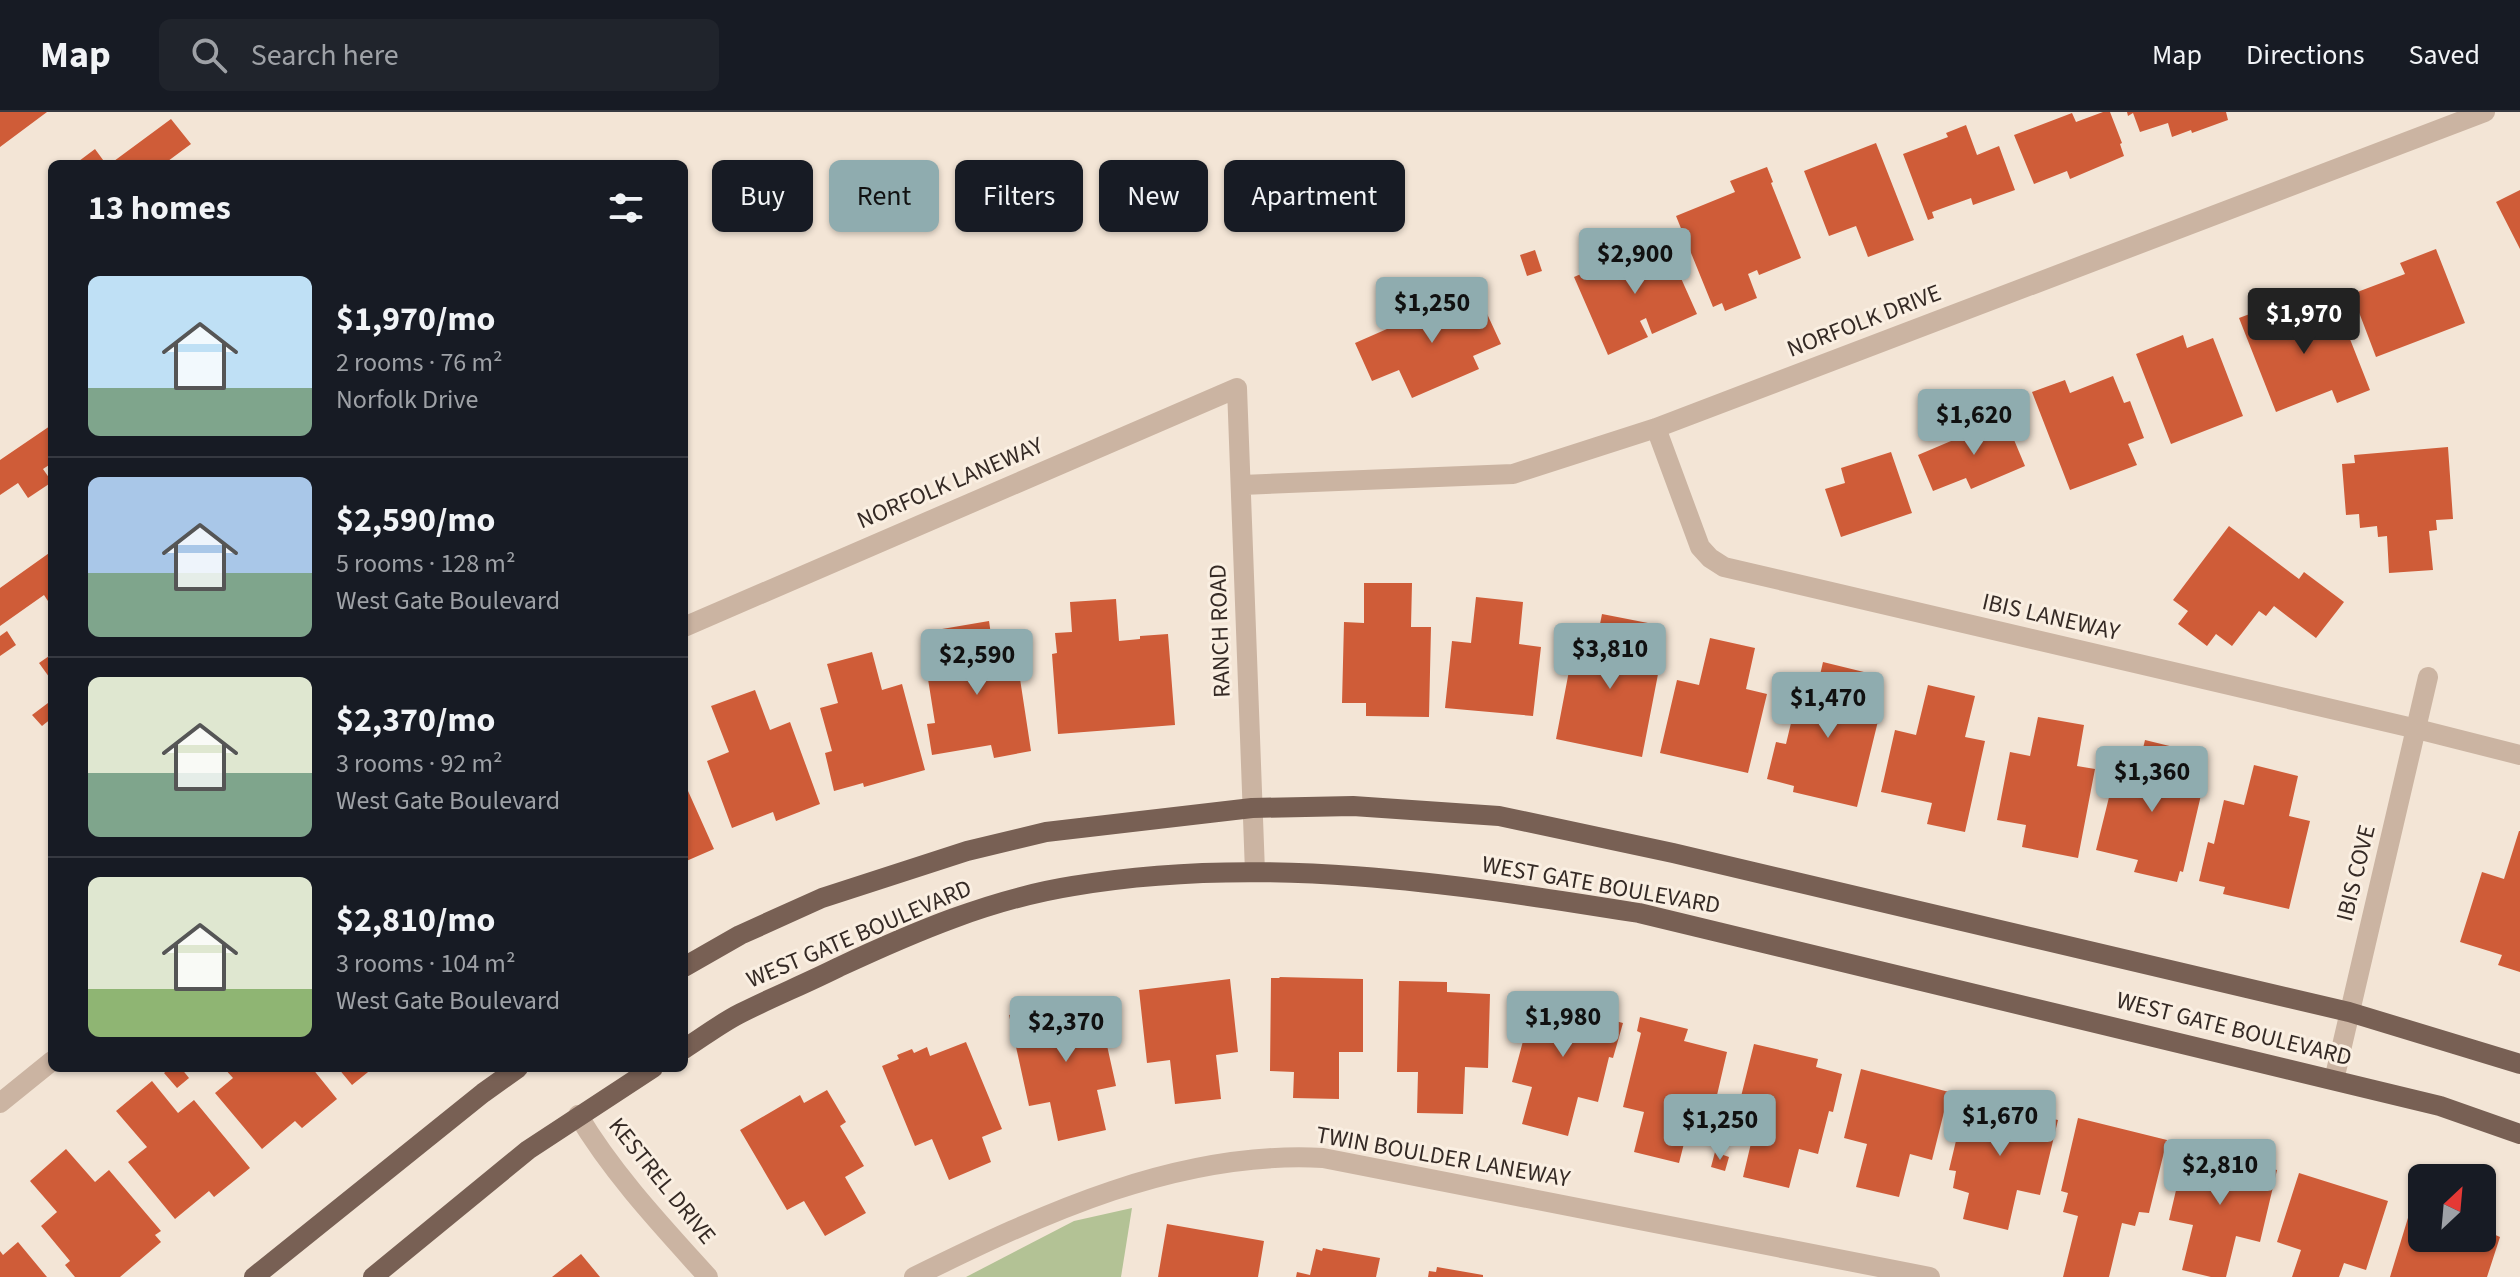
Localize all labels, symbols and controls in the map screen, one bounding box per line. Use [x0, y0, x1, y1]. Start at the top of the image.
search box [159, 19, 719, 91]
text: Map [40, 28, 111, 82]
icon: search [187, 33, 231, 77]
text: Search here [251, 34, 399, 77]
text: Map [2152, 35, 2202, 75]
text: Directions [2246, 35, 2365, 75]
text: Saved [2409, 35, 2480, 75]
chip: Buy [712, 160, 813, 232]
chip: Rent [829, 160, 939, 232]
chip: Filters [955, 160, 1083, 232]
chip: New [1099, 160, 1208, 232]
chip: Apartment [1224, 160, 1405, 232]
text: 13 homes [88, 184, 231, 233]
icon: filters [604, 186, 648, 230]
pin: $2,900 [1570, 228, 1700, 296]
text: $2,900 [1597, 235, 1673, 272]
street label: NORFOLK DRIVE [1782, 275, 1946, 367]
pin: $1,250 [1367, 277, 1497, 345]
text: $1,250 [1394, 284, 1470, 321]
pin: $1,970 [2239, 288, 2369, 356]
text: $1,970/mo [336, 295, 496, 344]
text: $1,970 [2266, 295, 2342, 332]
icon: home [152, 308, 248, 404]
text: 2 rooms · 76 m² [336, 344, 503, 381]
text: Norfolk Drive [336, 381, 478, 418]
pin: $1,620 [1909, 389, 2039, 457]
text: $1,620 [1936, 396, 2012, 433]
street label: NORFOLK LANEWAY [852, 428, 1049, 538]
text: $2,590/mo [336, 496, 496, 545]
icon: home [152, 509, 248, 605]
text: 5 rooms · 128 m² [336, 545, 515, 582]
street label: RANCH ROAD [1200, 564, 1240, 698]
text: West Gate Boulevard [336, 582, 560, 619]
street label: IBIS LANEWAY [1979, 584, 2124, 650]
pin: $3,810 [1545, 623, 1675, 691]
pin: $2,590 [912, 629, 1042, 697]
text: $3,810 [1572, 630, 1648, 667]
text: $2,590 [939, 636, 1015, 673]
pin: $1,470 [1763, 672, 1893, 740]
text: $1,470 [1790, 679, 1866, 716]
text: $2,370/mo [336, 696, 496, 745]
icon: home [152, 709, 248, 805]
text: 3 rooms · 92 m² [336, 745, 503, 782]
pin: $1,360 [2087, 746, 2217, 814]
text: $1,360 [2114, 753, 2190, 790]
text: West Gate Boulevard [336, 782, 560, 819]
street label: IBIS COVE [2327, 821, 2385, 925]
street label: WEST GATE BOULEVARD [1479, 847, 1723, 923]
street label: WEST GATE BOULEVARD [741, 871, 977, 997]
text: $2,810/mo [336, 896, 496, 945]
icon: home [152, 909, 248, 1005]
text: 3 rooms · 104 m² [336, 945, 515, 982]
text: West Gate Boulevard [336, 982, 560, 1019]
street label: WEST GATE BOULEVARD [2113, 983, 2355, 1075]
pin: $1,980 [1498, 991, 1628, 1059]
pin: $2,370 [1001, 996, 1131, 1064]
text: $1,980 [1525, 998, 1601, 1035]
text: $2,370 [1028, 1003, 1104, 1040]
pin: $1,670 [1935, 1090, 2065, 1158]
pin: $1,250 [1655, 1094, 1785, 1162]
text: $1,670 [1962, 1097, 2038, 1134]
text: $1,250 [1682, 1101, 1758, 1138]
street label: KESTREL DRIVE [600, 1110, 724, 1252]
street label: TWIN BOULDER LANEWAY [1313, 1117, 1573, 1197]
pin: $2,810 [2155, 1139, 2285, 1207]
text: $2,810 [2182, 1146, 2258, 1183]
north arrow [2408, 1164, 2496, 1252]
map controls [2408, 1164, 2496, 1252]

